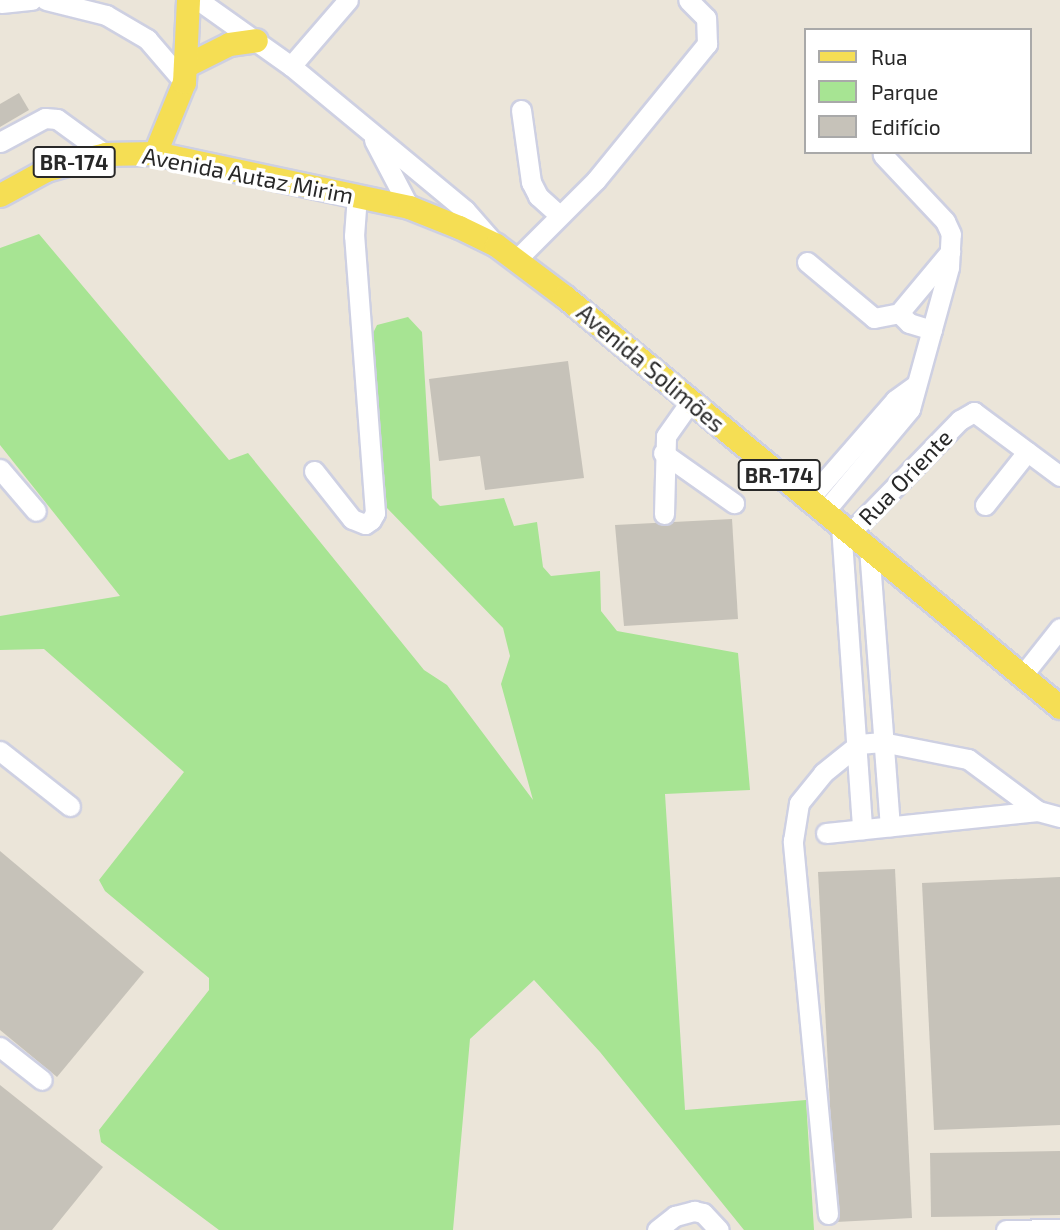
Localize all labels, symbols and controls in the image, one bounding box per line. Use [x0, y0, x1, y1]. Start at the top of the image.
legend [804, 28, 1032, 154]
text: Rua [871, 44, 907, 69]
text: Parque [871, 79, 938, 104]
text: Edifício [871, 114, 941, 139]
street label: Avenida Autaz Mirim [140, 141, 356, 209]
road number: BR-174 [32, 144, 116, 180]
street label: Avenida Solimões [572, 298, 730, 438]
street label: Rua Oriente [853, 423, 957, 531]
road number: BR-174 [737, 458, 821, 492]

